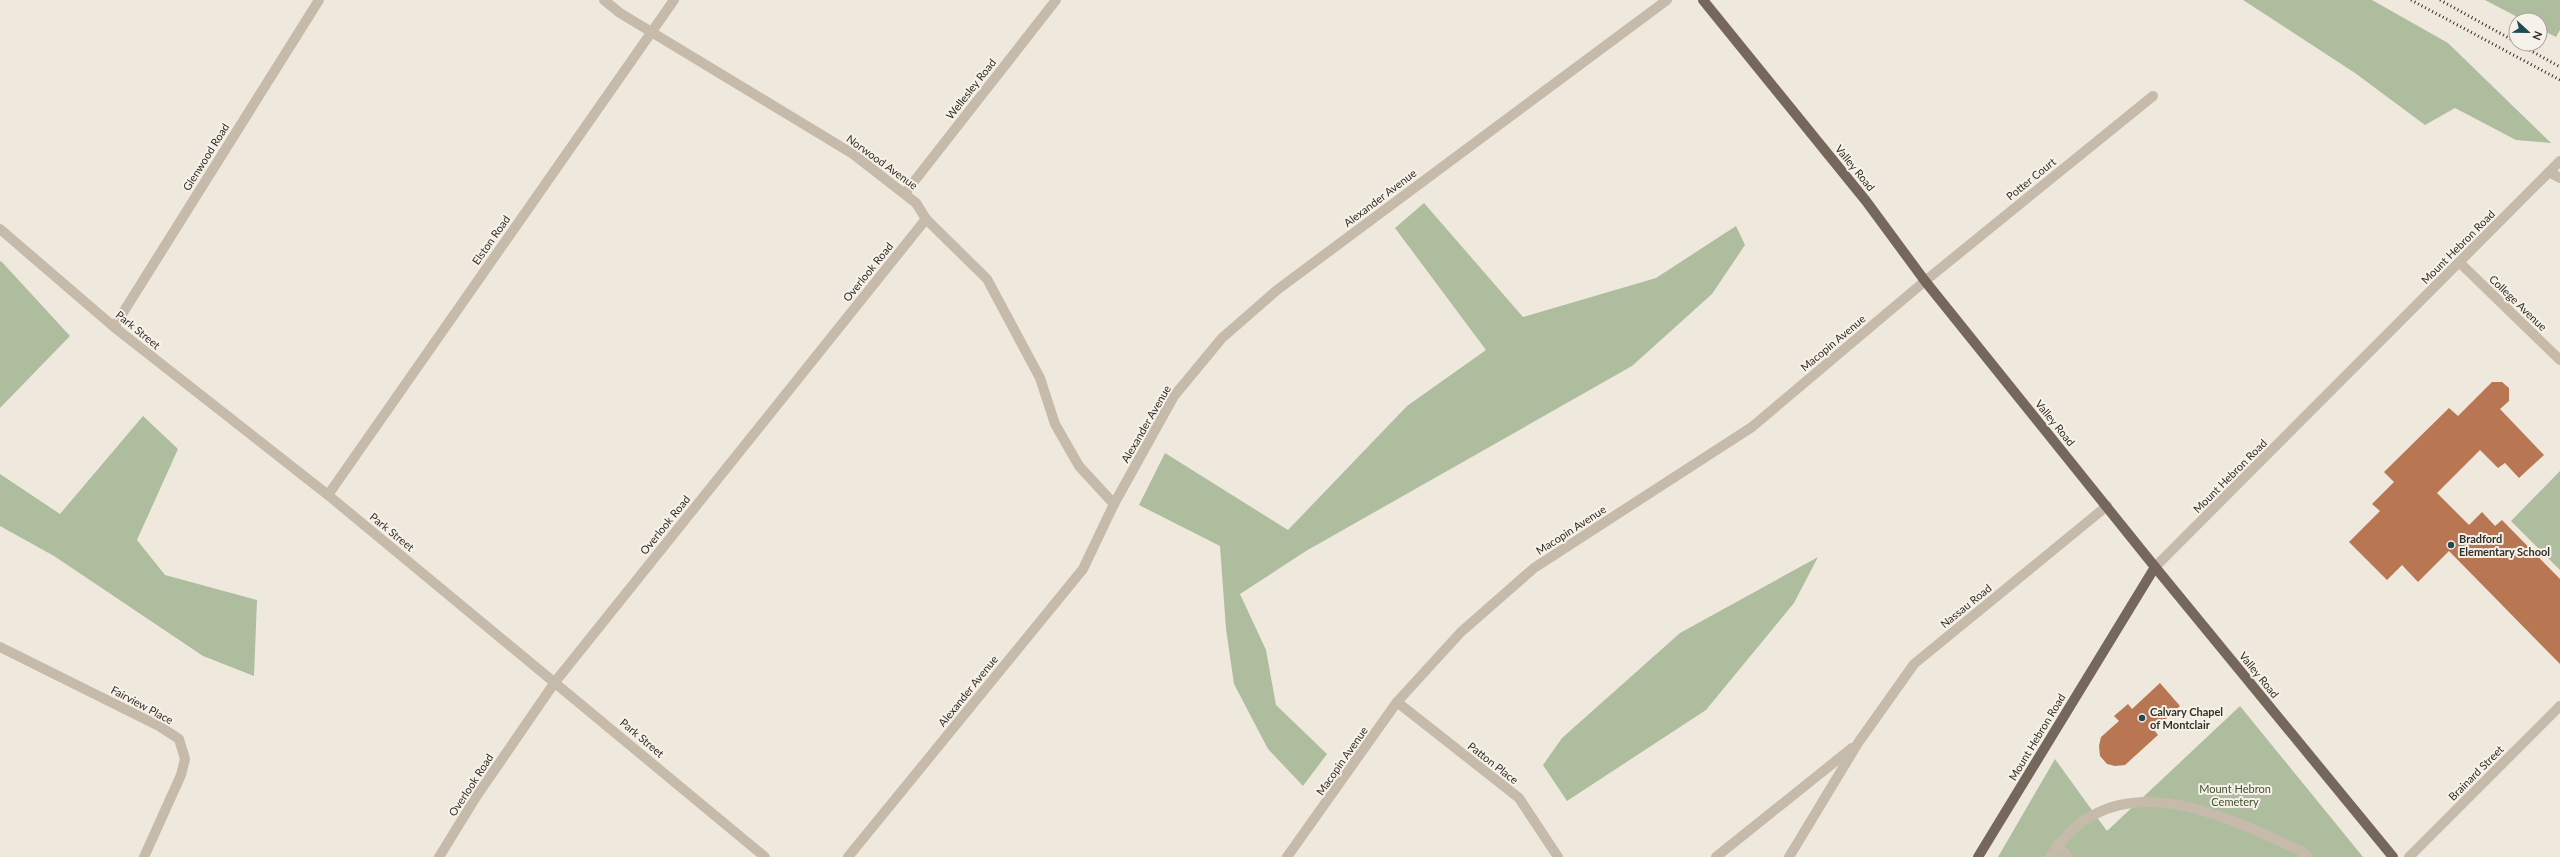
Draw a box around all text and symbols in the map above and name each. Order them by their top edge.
north arrow [2508,12,2548,52]
text: N [2530,30,2545,42]
street label: Wellesley Road [943,56,998,122]
street label: Glenwood Road [180,121,231,193]
street label: Norwood Avenue [844,131,920,192]
street label: Valley Road [1833,142,1878,193]
street label: Potter Court [2003,155,2058,203]
street label: Alexander Avenue [1341,166,1419,229]
street label: Mount Hebron Road [2418,207,2497,286]
street label: Elston Road [469,213,512,267]
street label: Overlook Road [840,240,895,304]
street label: College Avenue [2487,272,2550,333]
street label: Park Street [114,308,163,351]
street label: Macopin Avenue [1798,312,1868,374]
street label: Alexander Avenue [1118,382,1173,465]
street label: Valley Road [2033,397,2078,448]
street label: Mount Hebron Road [2190,436,2269,515]
street label: Overlook Road [637,493,692,557]
street label: Macopin Avenue [1533,502,1608,557]
street label: Park Street [368,510,417,553]
place label: Bradford Elementary School [2459,532,2550,558]
marker: Bradford Elementary School [2446,540,2456,550]
street label: Nassau Road [1937,581,1994,630]
street label: Valley Road [2237,649,2282,700]
street label: Alexander Avenue [935,652,1000,729]
street label: Fairview Place [109,683,176,726]
street label: Mount Hebron Road [2006,691,2068,782]
place label: Calvary Chapel of Montclair [2150,705,2223,731]
marker: Calvary Chapel of Montclair [2137,713,2147,723]
street label: Park Street [618,716,667,760]
street label: Macopin Avenue [1313,724,1370,798]
street label: Patton Place [1466,739,1521,786]
street label: Brainard Street [2445,742,2506,803]
street label: Overlook Road [446,751,496,818]
park label: Mount Hebron Cemetery [2199,782,2271,808]

